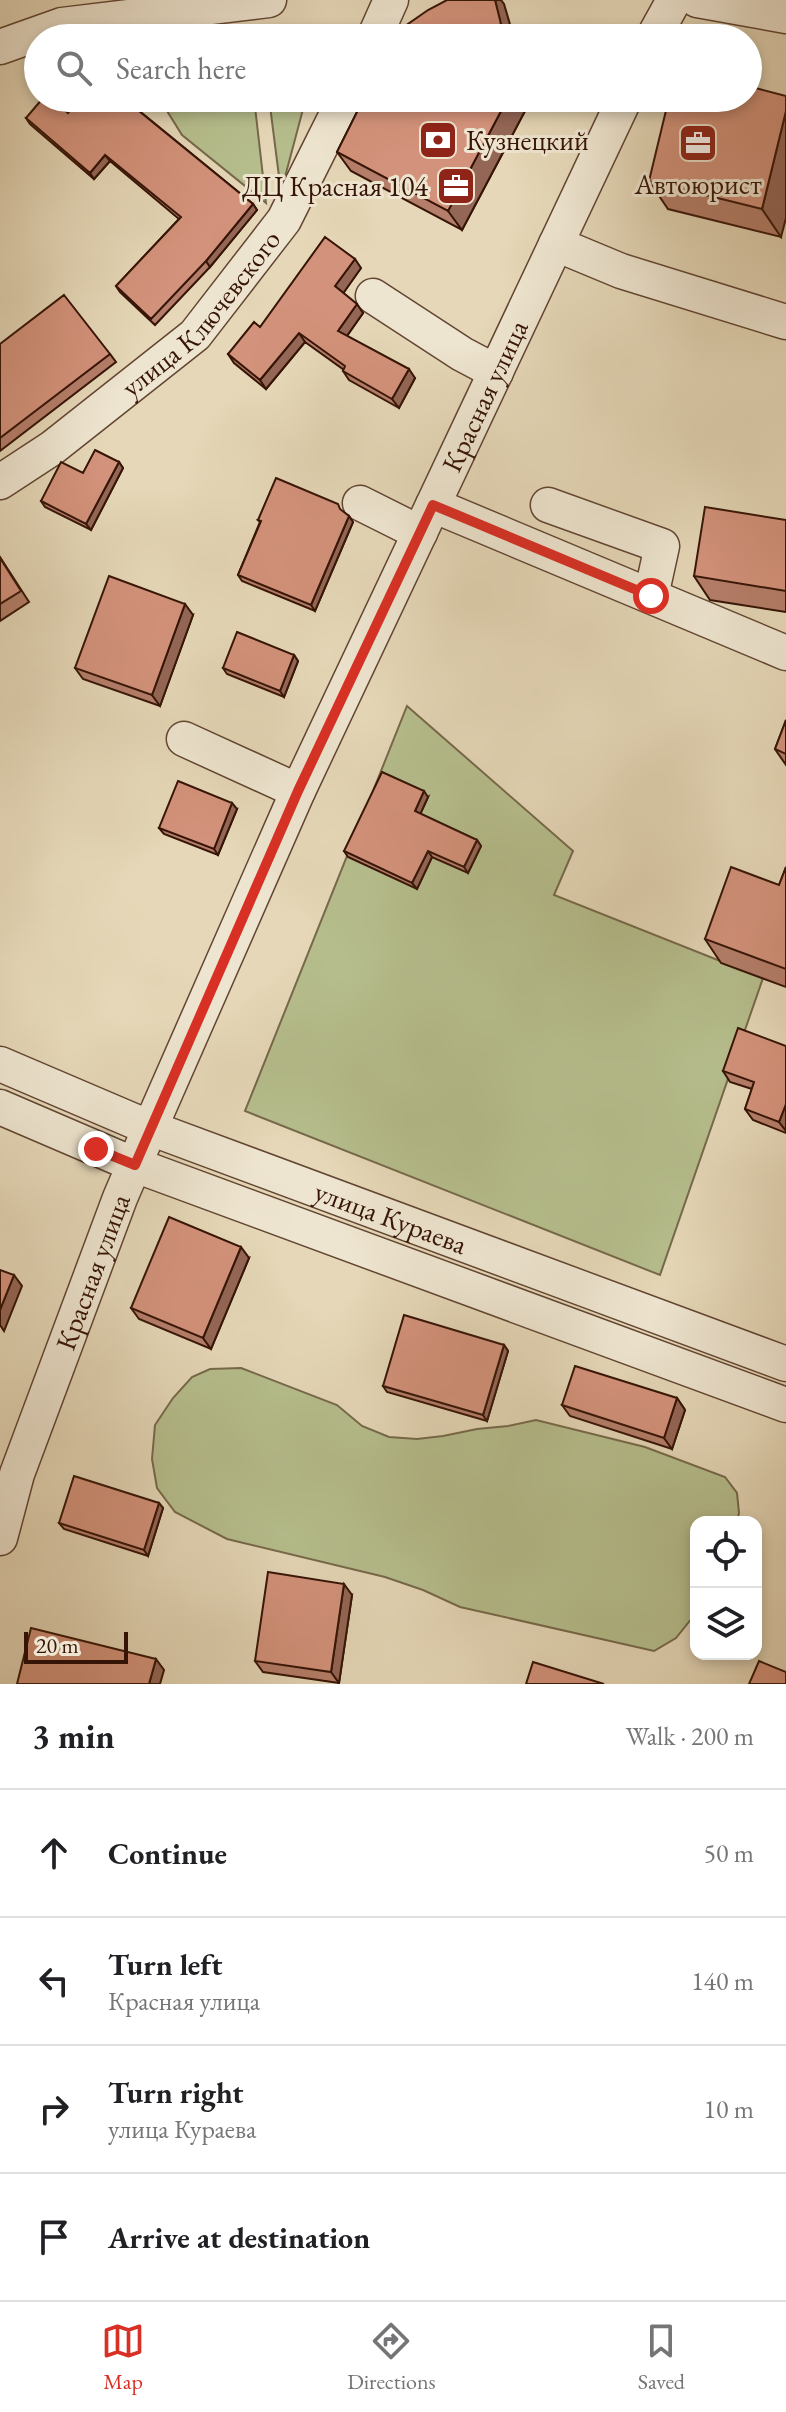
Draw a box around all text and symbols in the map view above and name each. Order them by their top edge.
search box [24,24,762,112]
icon: search [52,46,96,90]
text: Search here [116,49,246,88]
bank icon: Кузнецкий [417,119,459,161]
place label: Кузнецкий [466,122,589,158]
office icon: Автоюрист [677,122,719,164]
office icon: ДЦ Красная 104 [435,165,477,207]
place label: Автоюрист [633,166,762,202]
place label: ДЦ Красная 104 [242,168,429,204]
street label: улица Ключевского [114,222,288,405]
street label: Красная улица [433,313,536,478]
route start [633,578,669,614]
route end [78,1131,114,1167]
street label: улица Кураева [310,1173,473,1262]
street label: Красная улица [47,1188,138,1355]
map controls [690,1516,762,1660]
button: locate [690,1516,762,1588]
button: layers [690,1588,762,1660]
scale bar [24,1628,128,1664]
text: 20 m [36,1631,79,1660]
text: 3 min [32,1714,115,1758]
text: Walk · 200 m [626,1719,754,1753]
icon: ahead [32,1831,76,1875]
text: Continue [108,1834,227,1873]
text: 50 m [704,1836,754,1870]
text: Turn left [108,1945,222,1984]
icon: left [32,1959,76,2003]
text: 140 m [691,1964,754,1998]
text: Красная улица [108,1984,260,2018]
text: Turn right [108,2073,244,2112]
icon: right [32,2087,76,2131]
text: 10 m [704,2092,754,2126]
text: улица Кураева [108,2112,256,2146]
icon: arrive [32,2215,76,2259]
text: Arrive at destination [108,2218,370,2257]
tab: Map [101,2319,145,2396]
tab: Directions [347,2319,436,2396]
tab: Saved [638,2319,685,2396]

